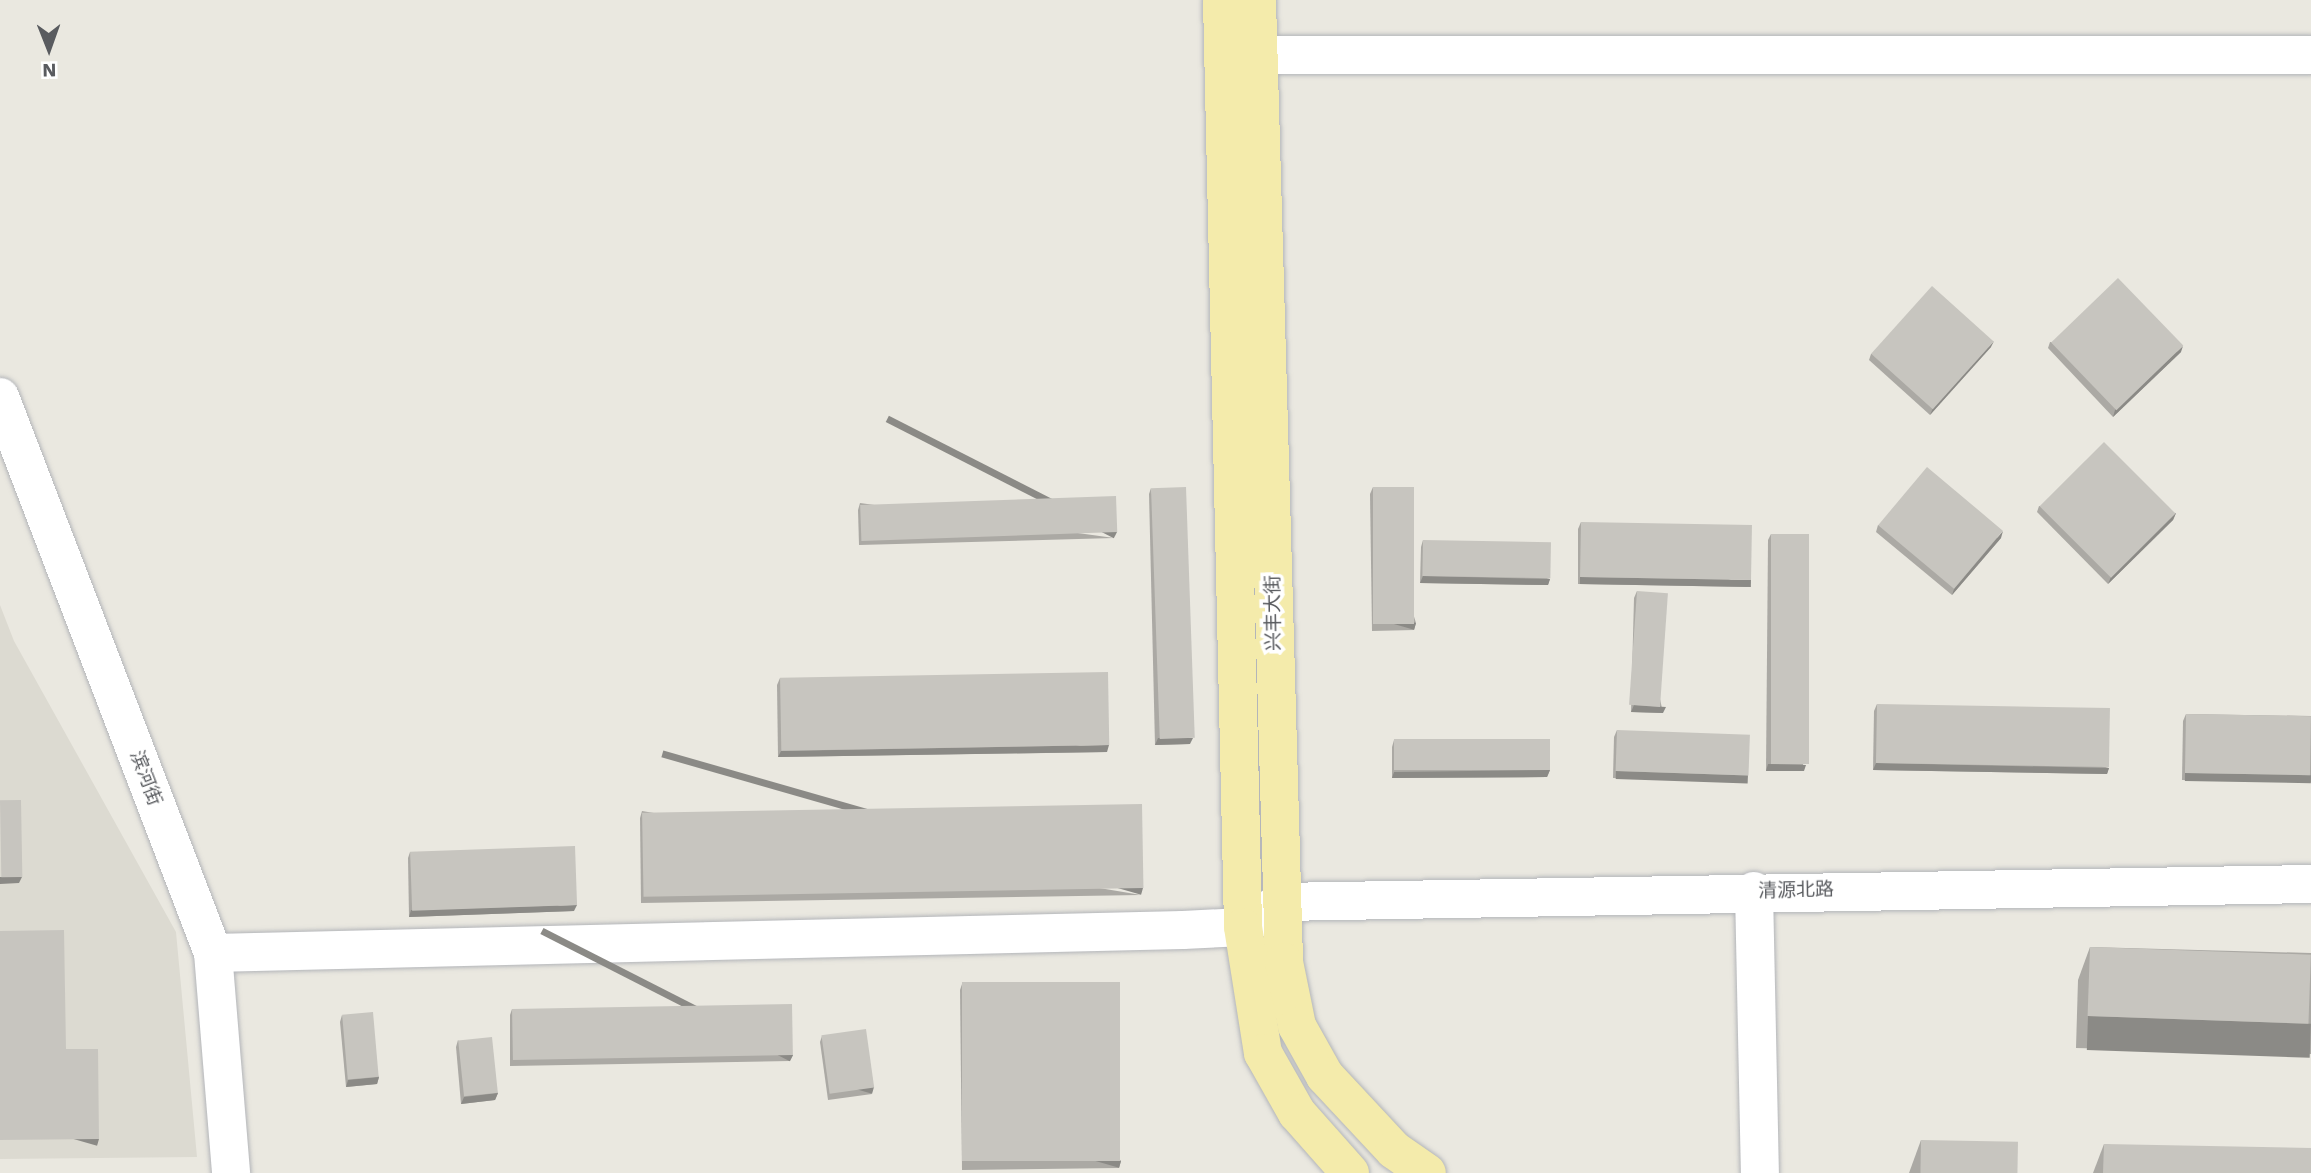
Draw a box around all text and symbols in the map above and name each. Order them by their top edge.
north arrow [14,14,84,84]
text: N [42,59,57,82]
street label: 兴丰大街 [1261,575,1285,651]
street label: 滨河街 [125,747,167,809]
street label: 清源北路 [1758,878,1834,902]

